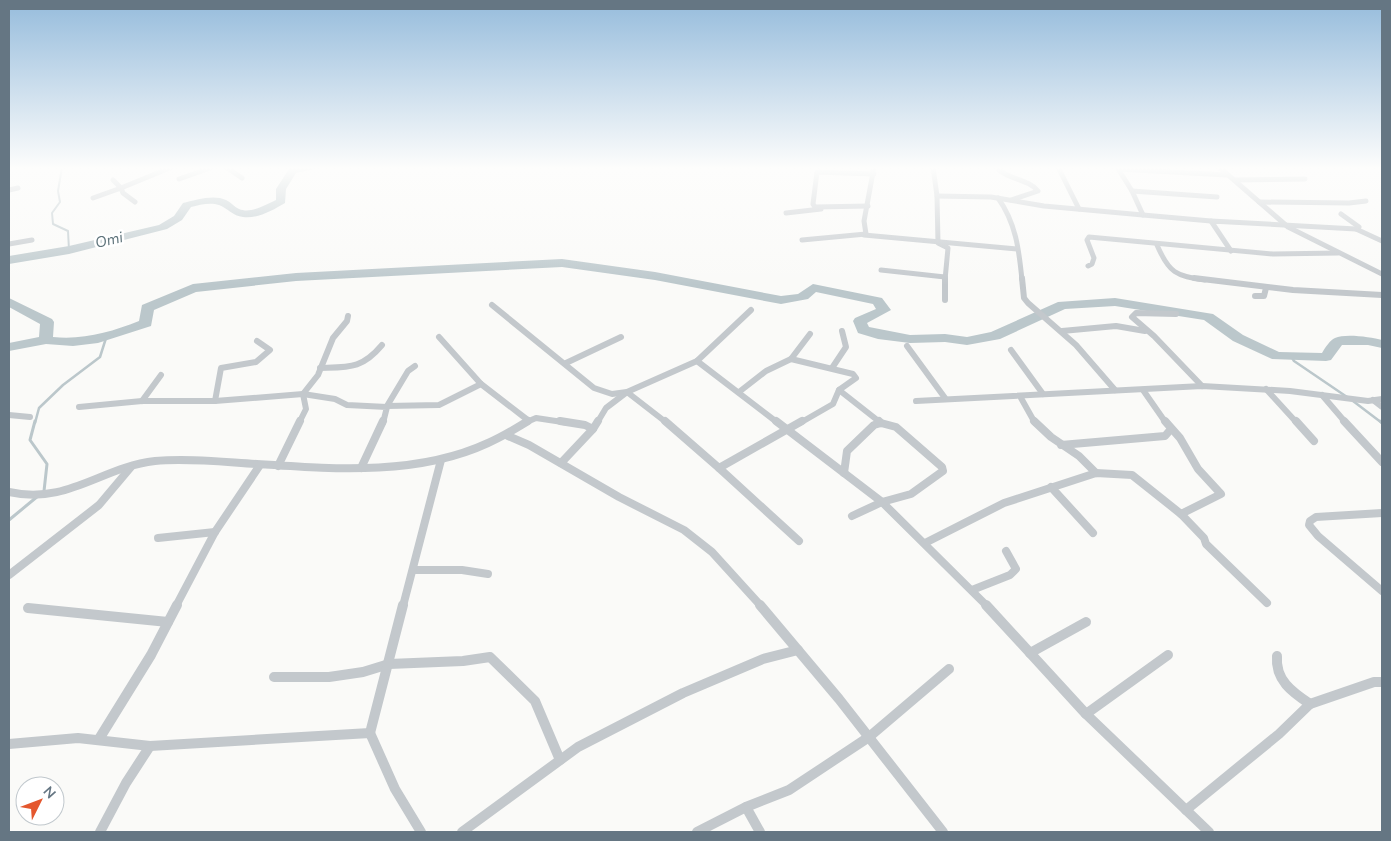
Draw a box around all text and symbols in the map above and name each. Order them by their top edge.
water label: Omi [93,227,125,253]
north arrow [15,776,65,826]
text: N [39,782,60,803]

